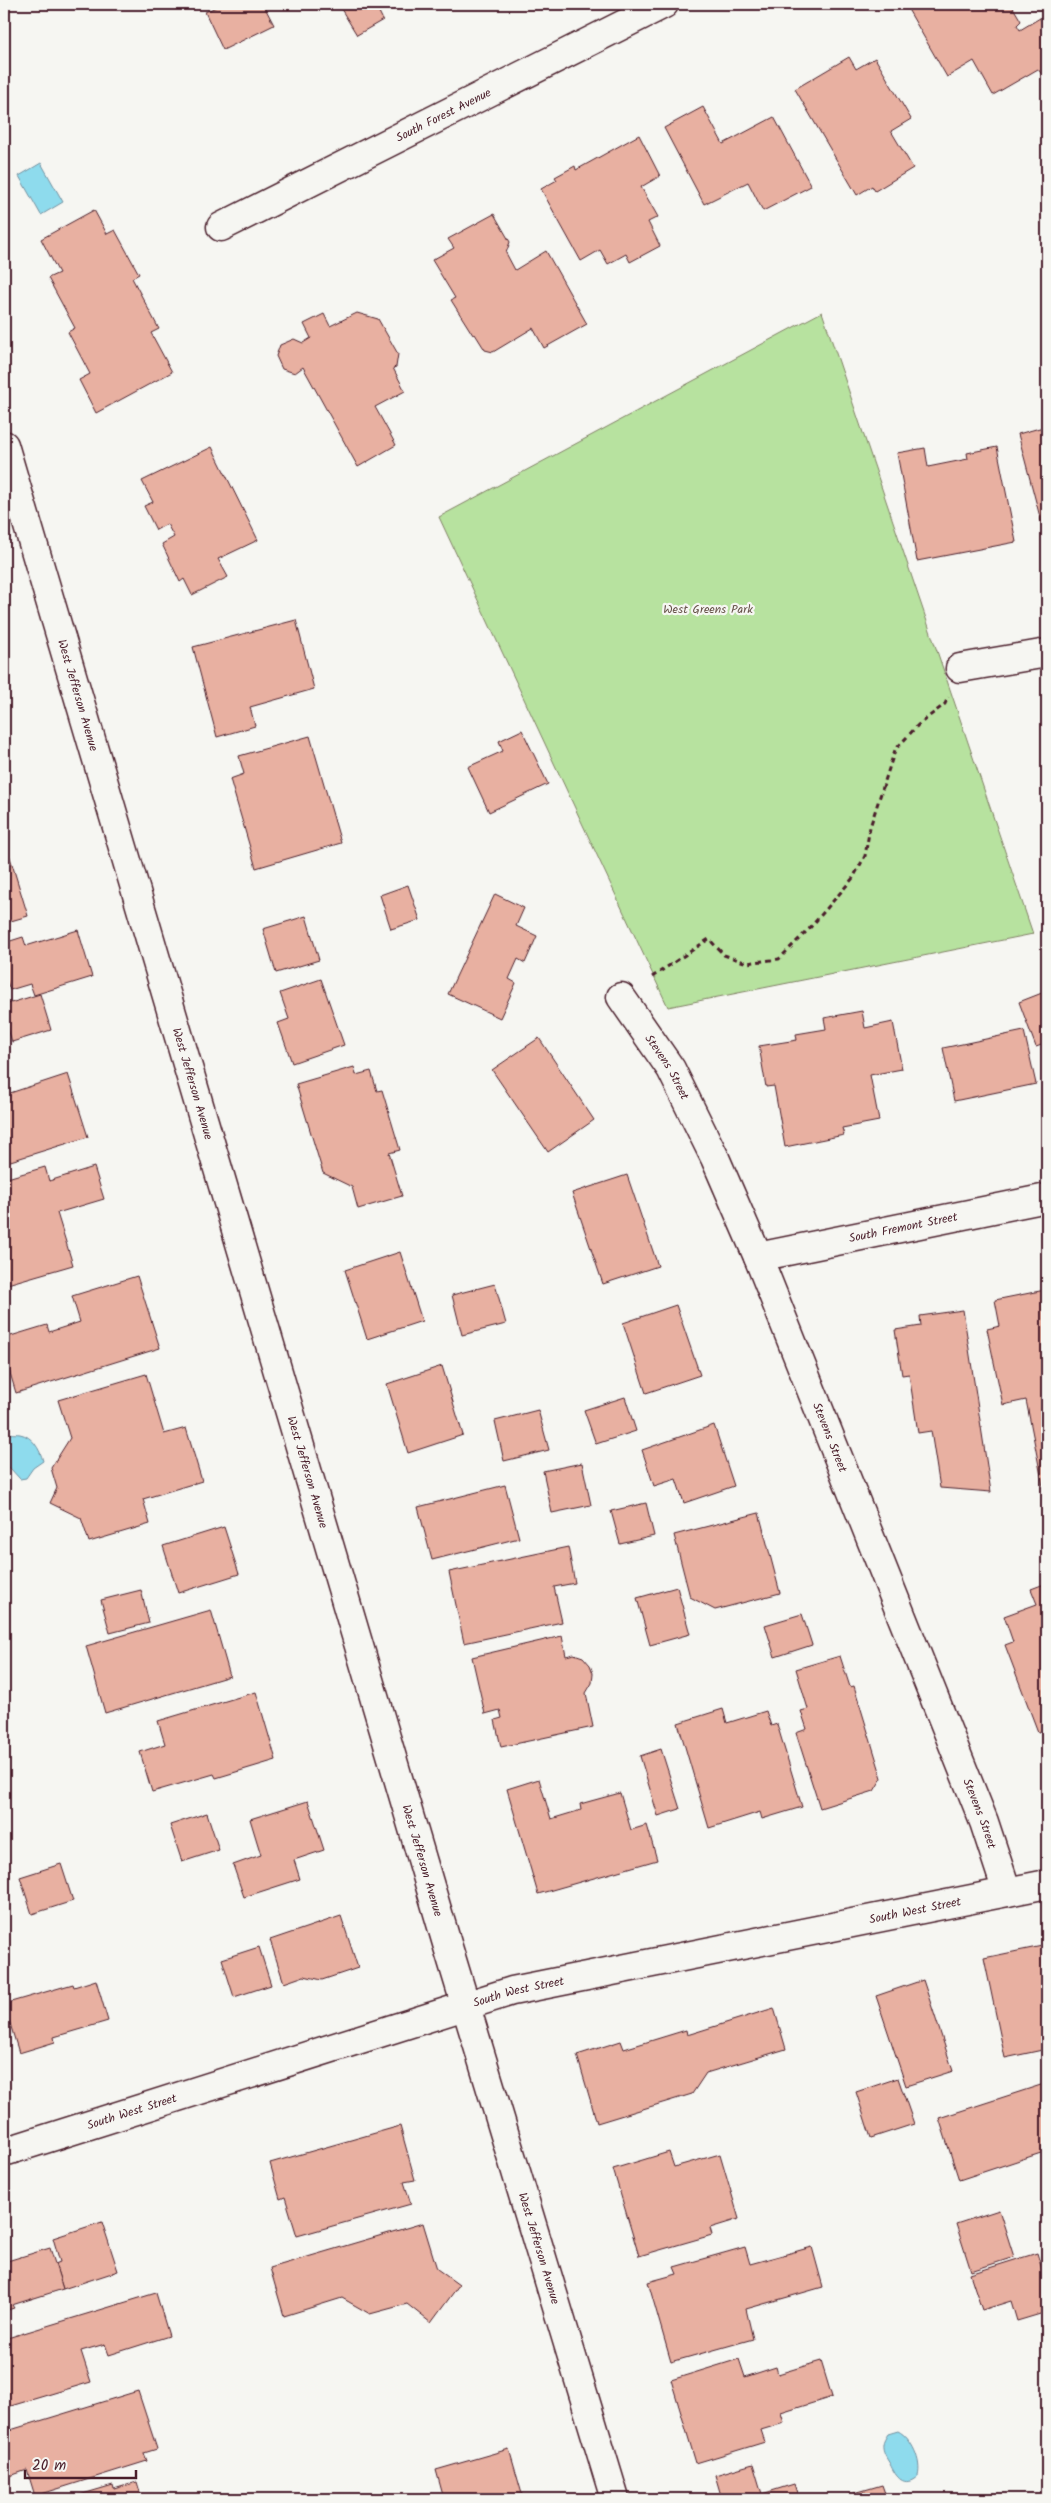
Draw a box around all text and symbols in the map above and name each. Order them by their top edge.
street label: South Forest Avenue [392,83,495,147]
park label: West Greens Park [663,600,753,619]
street label: West Jefferson Avenue [52,637,104,754]
street label: West Jefferson Avenue [167,1025,219,1143]
street label: Stevens Street [640,1030,694,1103]
street label: South Fremont Street [847,1207,959,1248]
street label: Stevens Street [808,1399,853,1475]
street label: West Jefferson Avenue [282,1414,333,1531]
street label: Stevens Street [958,1776,1002,1851]
street label: West Jefferson Avenue [397,1802,448,1919]
street label: South West Street [867,1892,963,1929]
street label: South West Street [470,1971,566,2012]
street label: South West Street [84,2088,179,2135]
street label: West Jefferson Avenue [513,2190,565,2307]
scale bar [25,2448,136,2480]
text: 20 m [32,2454,66,2478]

